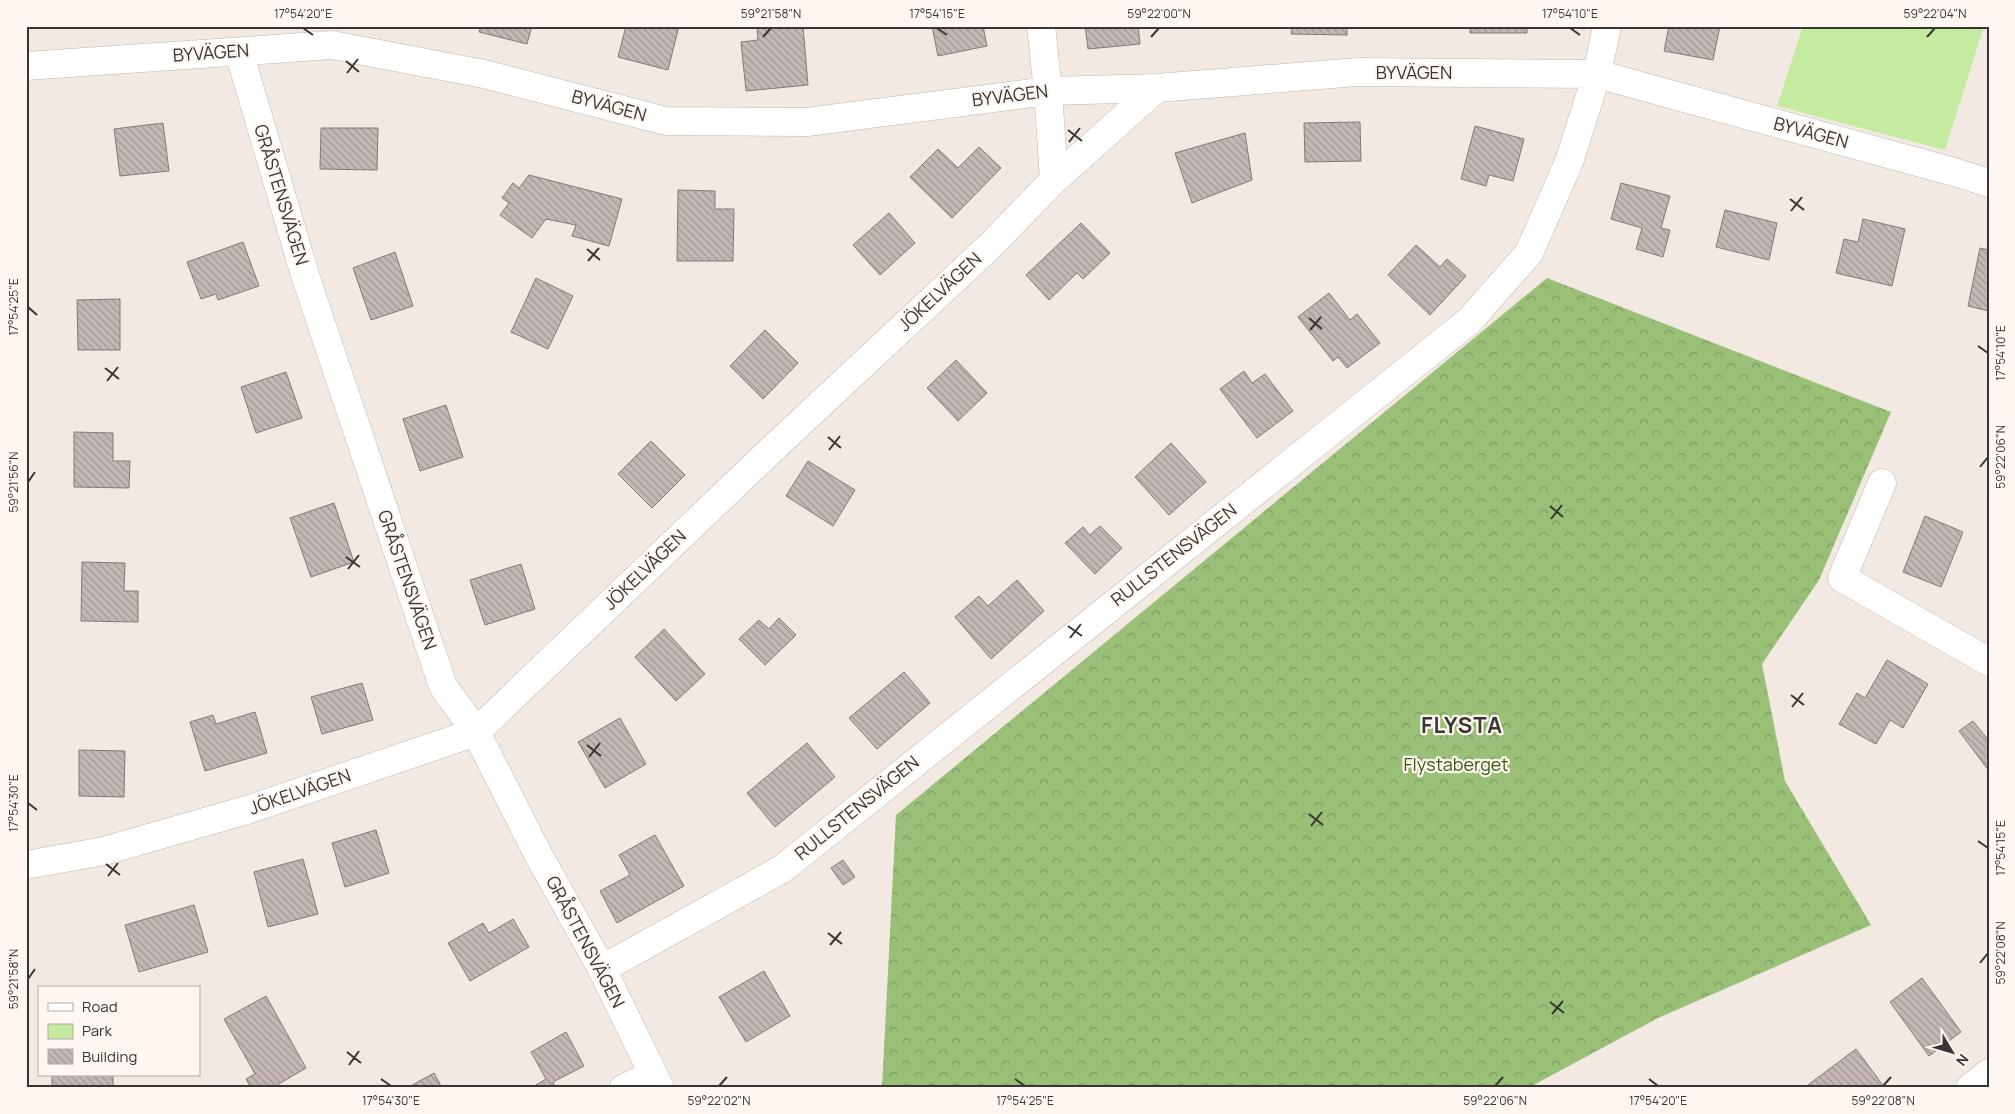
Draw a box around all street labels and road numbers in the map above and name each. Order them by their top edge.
street label: BYVÄGEN [172,37,250,67]
street label: BYVÄGEN [1376,60,1452,84]
street label: BYVÄGEN [970,78,1049,112]
street label: BYVÄGEN [569,84,649,127]
street label: BYVÄGEN [1771,111,1851,154]
street label: GRÅSTENSVÄGEN [249,121,315,268]
street label: JÖKELVÄGEN [892,246,986,336]
street label: RULLSTENSVÄGEN [1106,498,1241,611]
street label: GRÅSTENSVÄGEN [373,507,443,653]
street label: JÖKELVÄGEN [598,524,691,615]
street label: RULLSTENSVÄGEN [789,750,924,865]
street label: JÖKELVÄGEN [246,762,354,820]
street label: GRÅSTENSVÄGEN [541,871,631,1012]

